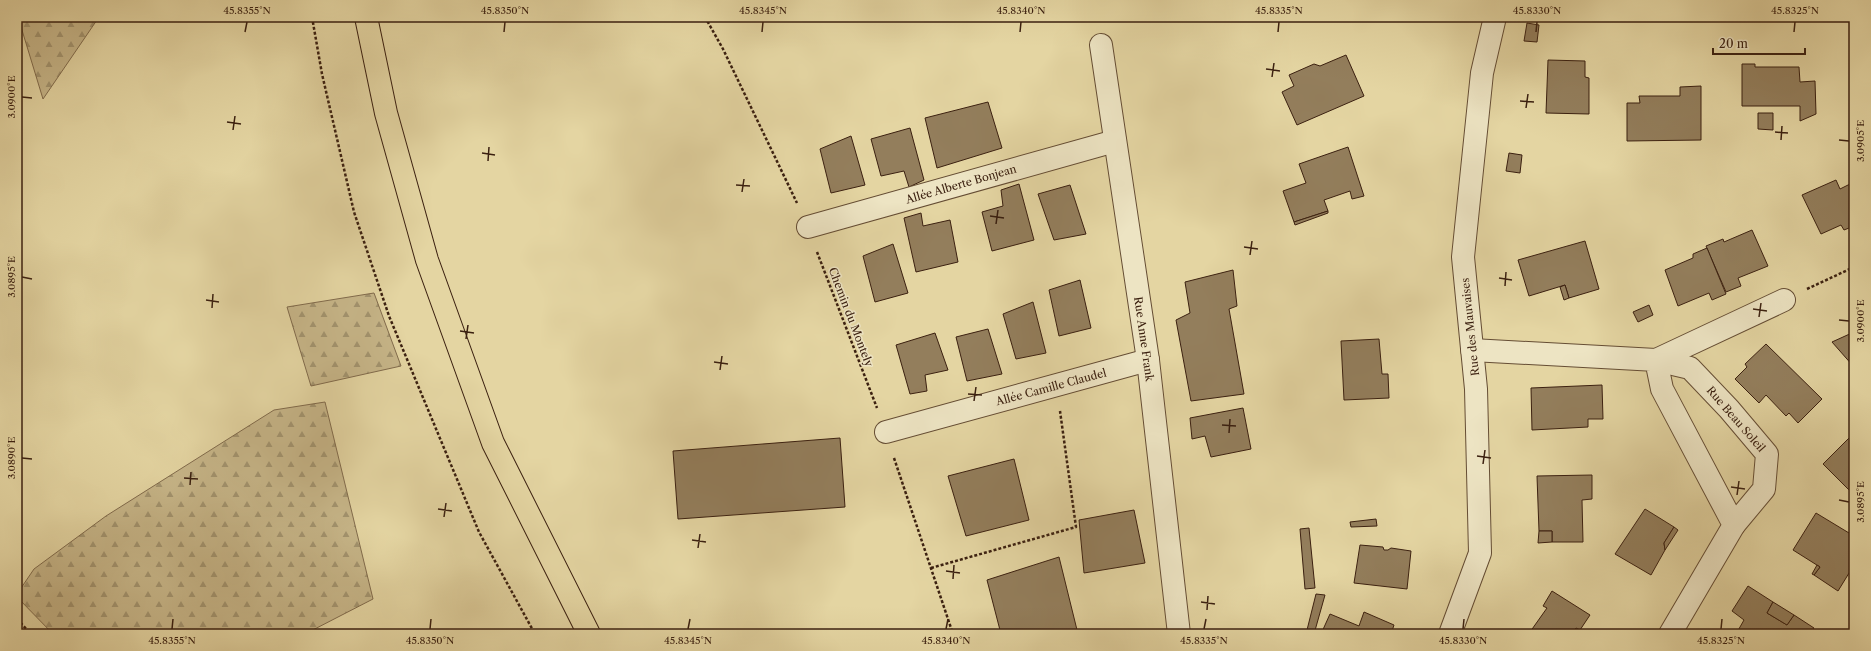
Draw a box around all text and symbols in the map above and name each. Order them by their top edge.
text: 45.8355°N [223,4,271,17]
text: 45.8350°N [481,4,529,17]
text: 45.8345°N [739,4,787,17]
text: 45.8340°N [997,4,1045,17]
text: 45.8335°N [1255,4,1303,17]
text: 45.8330°N [1513,4,1561,17]
text: 45.8325°N [1771,4,1819,17]
scale bar [1713,30,1805,56]
text: 20 m [1719,36,1748,51]
text: 3.0900°E [5,75,18,119]
text: 3.0905°E [1854,120,1867,162]
street label: Allée Alberte Bonjean [903,161,1018,207]
text: 3.0895°E [5,256,18,298]
street label: Chemin du Montely [826,265,877,369]
street label: Rue des Mauvaises [1458,277,1482,377]
street label: Rue Anne Frank [1131,296,1157,383]
text: 3.0900°E [1854,299,1867,343]
street label: Allée Camille Claudel [993,365,1109,409]
street label: Rue Beau Soleil [1704,383,1769,455]
text: 3.0890°E [5,437,18,479]
text: 3.0895°E [1854,481,1867,523]
text: 45.8355°N [148,634,196,647]
text: 45.8350°N [406,634,454,647]
text: 45.8345°N [664,634,712,647]
text: 45.8340°N [922,634,970,647]
text: 45.8335°N [1180,634,1228,647]
text: 45.8330°N [1439,634,1487,647]
text: 45.8325°N [1697,634,1745,647]

